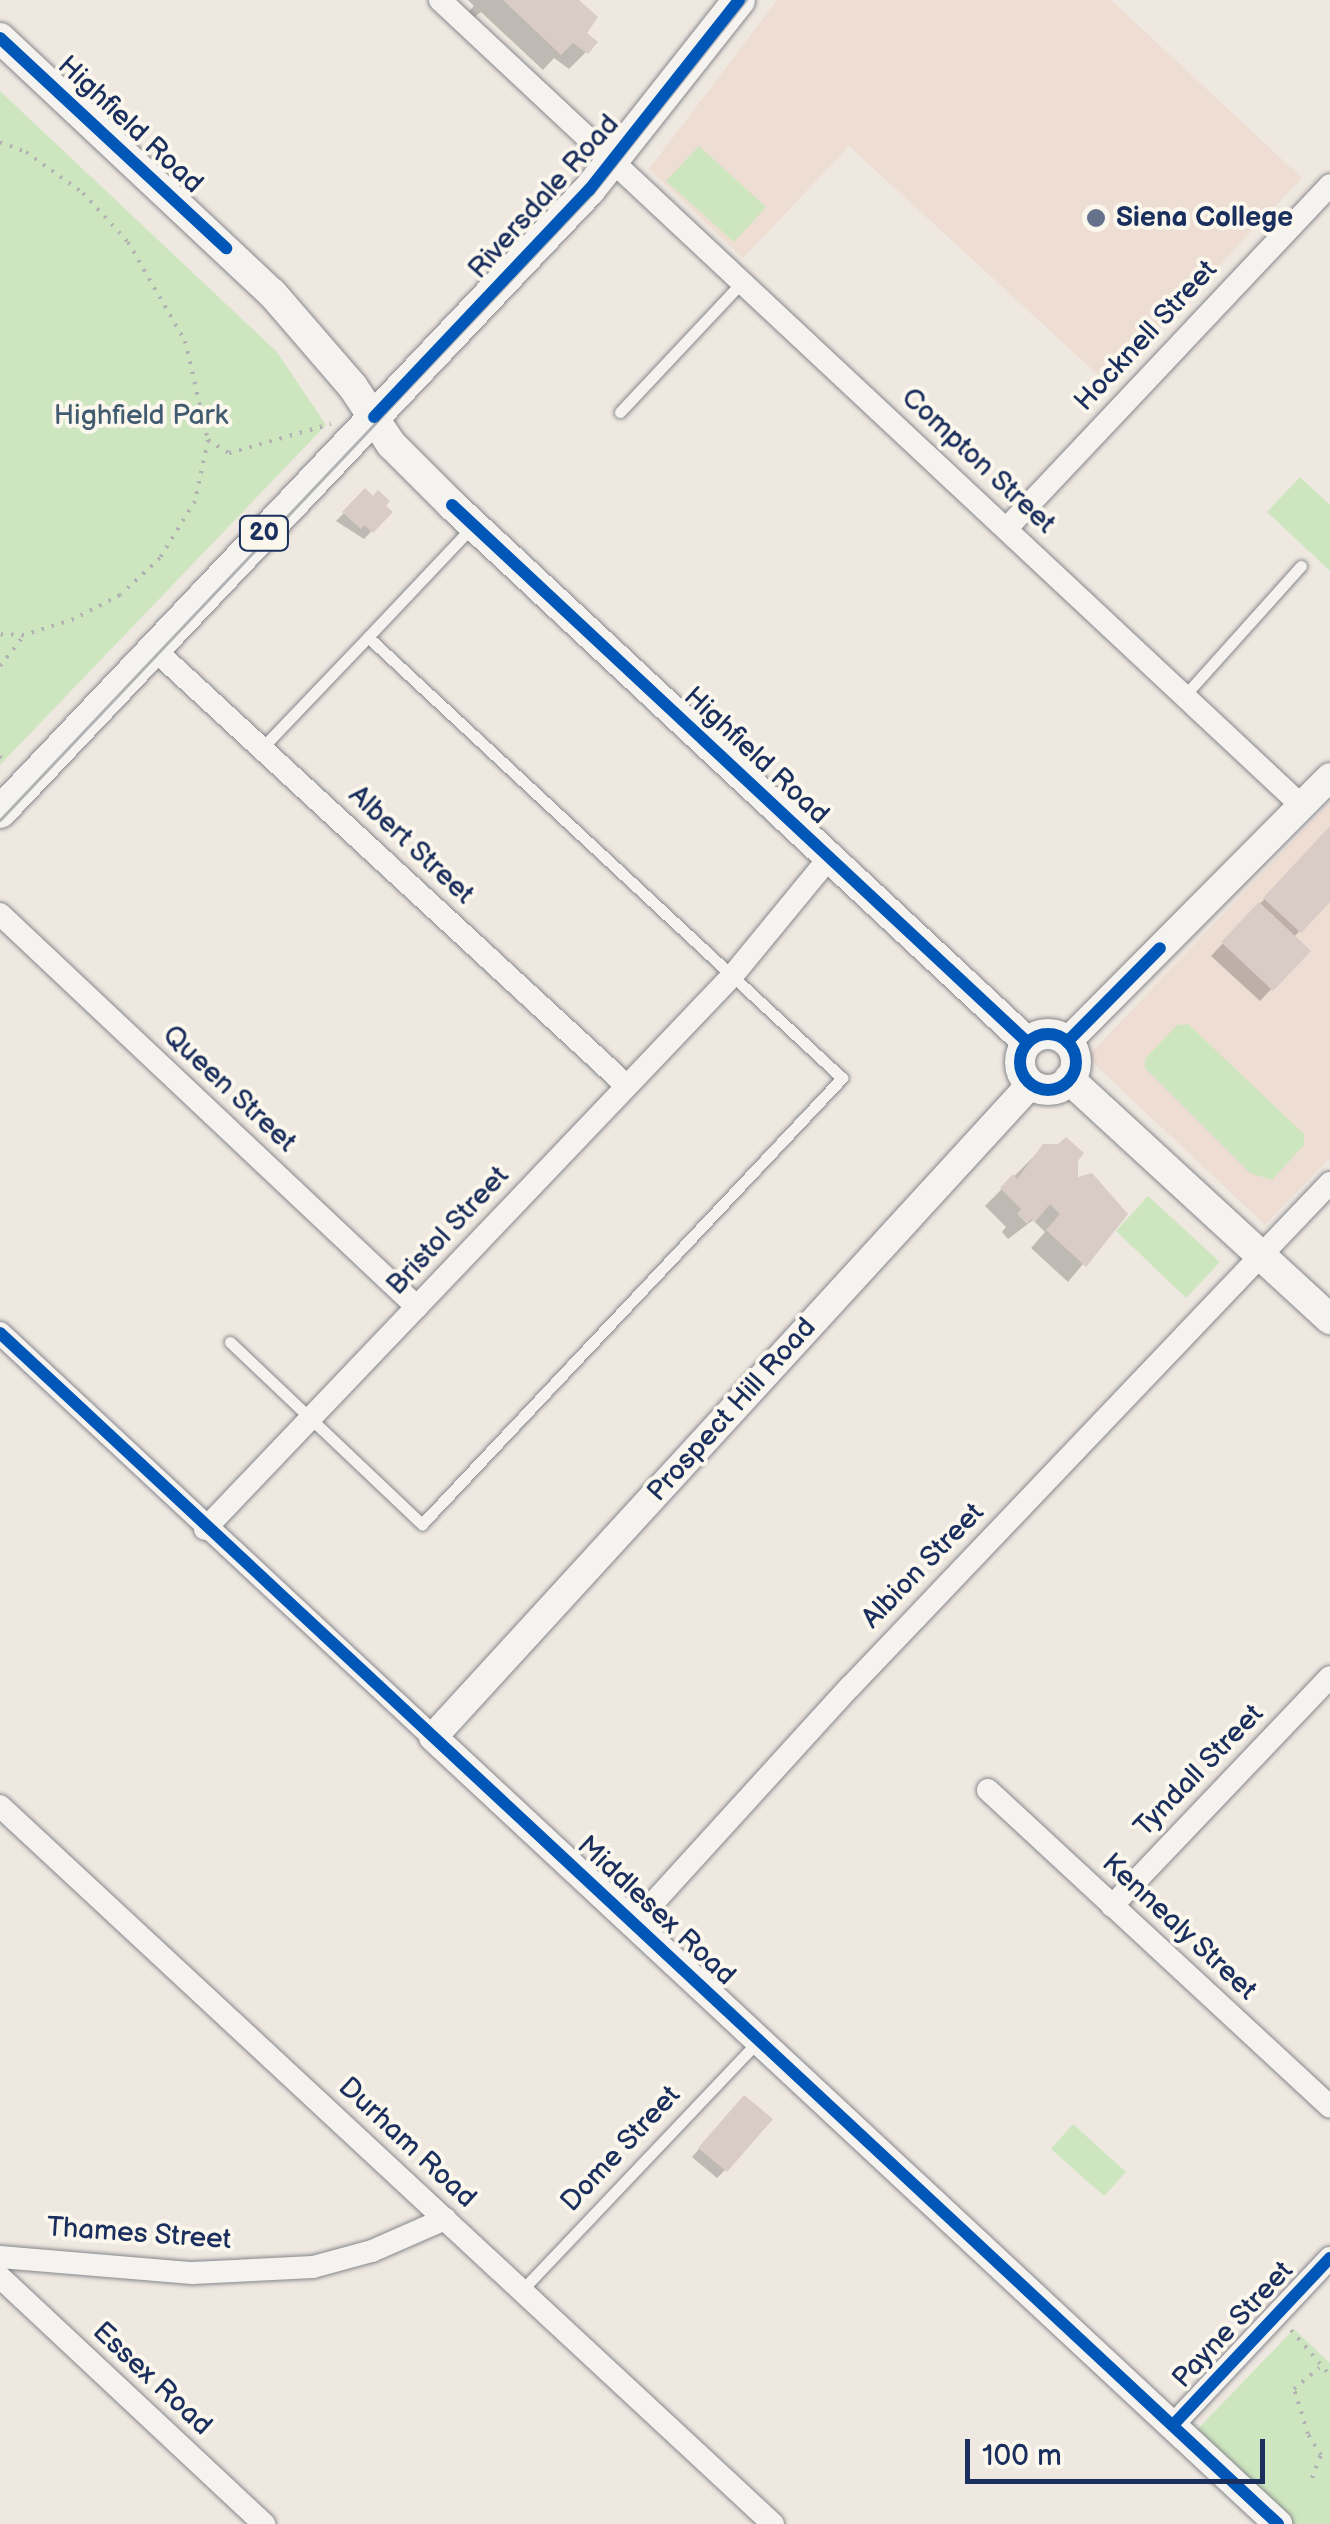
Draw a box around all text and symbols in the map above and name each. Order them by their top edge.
street label: Highfield Road [50,49,210,201]
street label: Riversdale Road [462,108,626,286]
place label: Siena College [1116,201,1293,235]
marker: Siena College [1085,207,1107,229]
street label: Hocknell Street [1067,253,1225,419]
street label: Compton Street [894,381,1062,541]
park label: Highfield Park [54,399,228,433]
road number: 20 [236,513,292,553]
street label: Highfield Road [676,680,836,832]
street label: Albert Street [341,778,481,912]
street label: Queen Street [155,1018,303,1160]
street label: Bristol Street [380,1160,516,1302]
street label: Prospect Hill Road [641,1311,823,1509]
street label: Albion Street [855,1496,991,1636]
street label: Tyndall Street [1127,1698,1271,1844]
street label: Middlesex Road [570,1829,742,1993]
street label: Kennealy Street [1094,1846,1264,2008]
street label: Durham Road [331,2071,483,2215]
street label: Dome Street [554,2079,688,2219]
street label: Thames Street [45,2211,233,2257]
street label: Payne Street [1166,2254,1300,2396]
street label: Essex Road [85,2315,219,2443]
scale bar [970,2419,1270,2481]
text: 100 m [982,2438,1062,2474]

